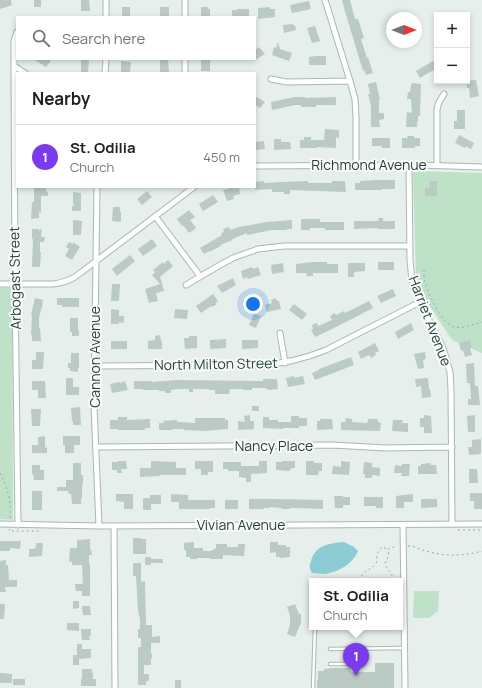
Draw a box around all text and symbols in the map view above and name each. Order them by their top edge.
north arrow [386,12,422,48]
map controls [434,12,470,84]
button: + [434,12,470,48]
search box [16,16,256,60]
icon: search [30,27,52,49]
text: Search here [62,28,145,49]
button: − [434,48,470,84]
text: Nearby [32,87,90,110]
text: St. Odilia [70,137,136,158]
text: 1 [42,148,48,166]
text: 450 m [203,148,240,166]
street label: Richmond Avenue [311,155,427,174]
text: Church [70,158,114,176]
street label: Arbogast Street [4,226,25,330]
street label: Harriet Avenue [405,273,456,369]
your location [243,294,263,314]
street label: Cannon Avenue [85,306,104,408]
street label: North Milton Street [154,353,278,374]
street label: Nancy Place [235,436,313,455]
street label: Vivian Avenue [197,515,285,534]
popup [309,578,403,630]
text: St. Odilia [323,585,389,606]
text: Church [323,606,367,624]
pin: 1 [343,643,369,676]

